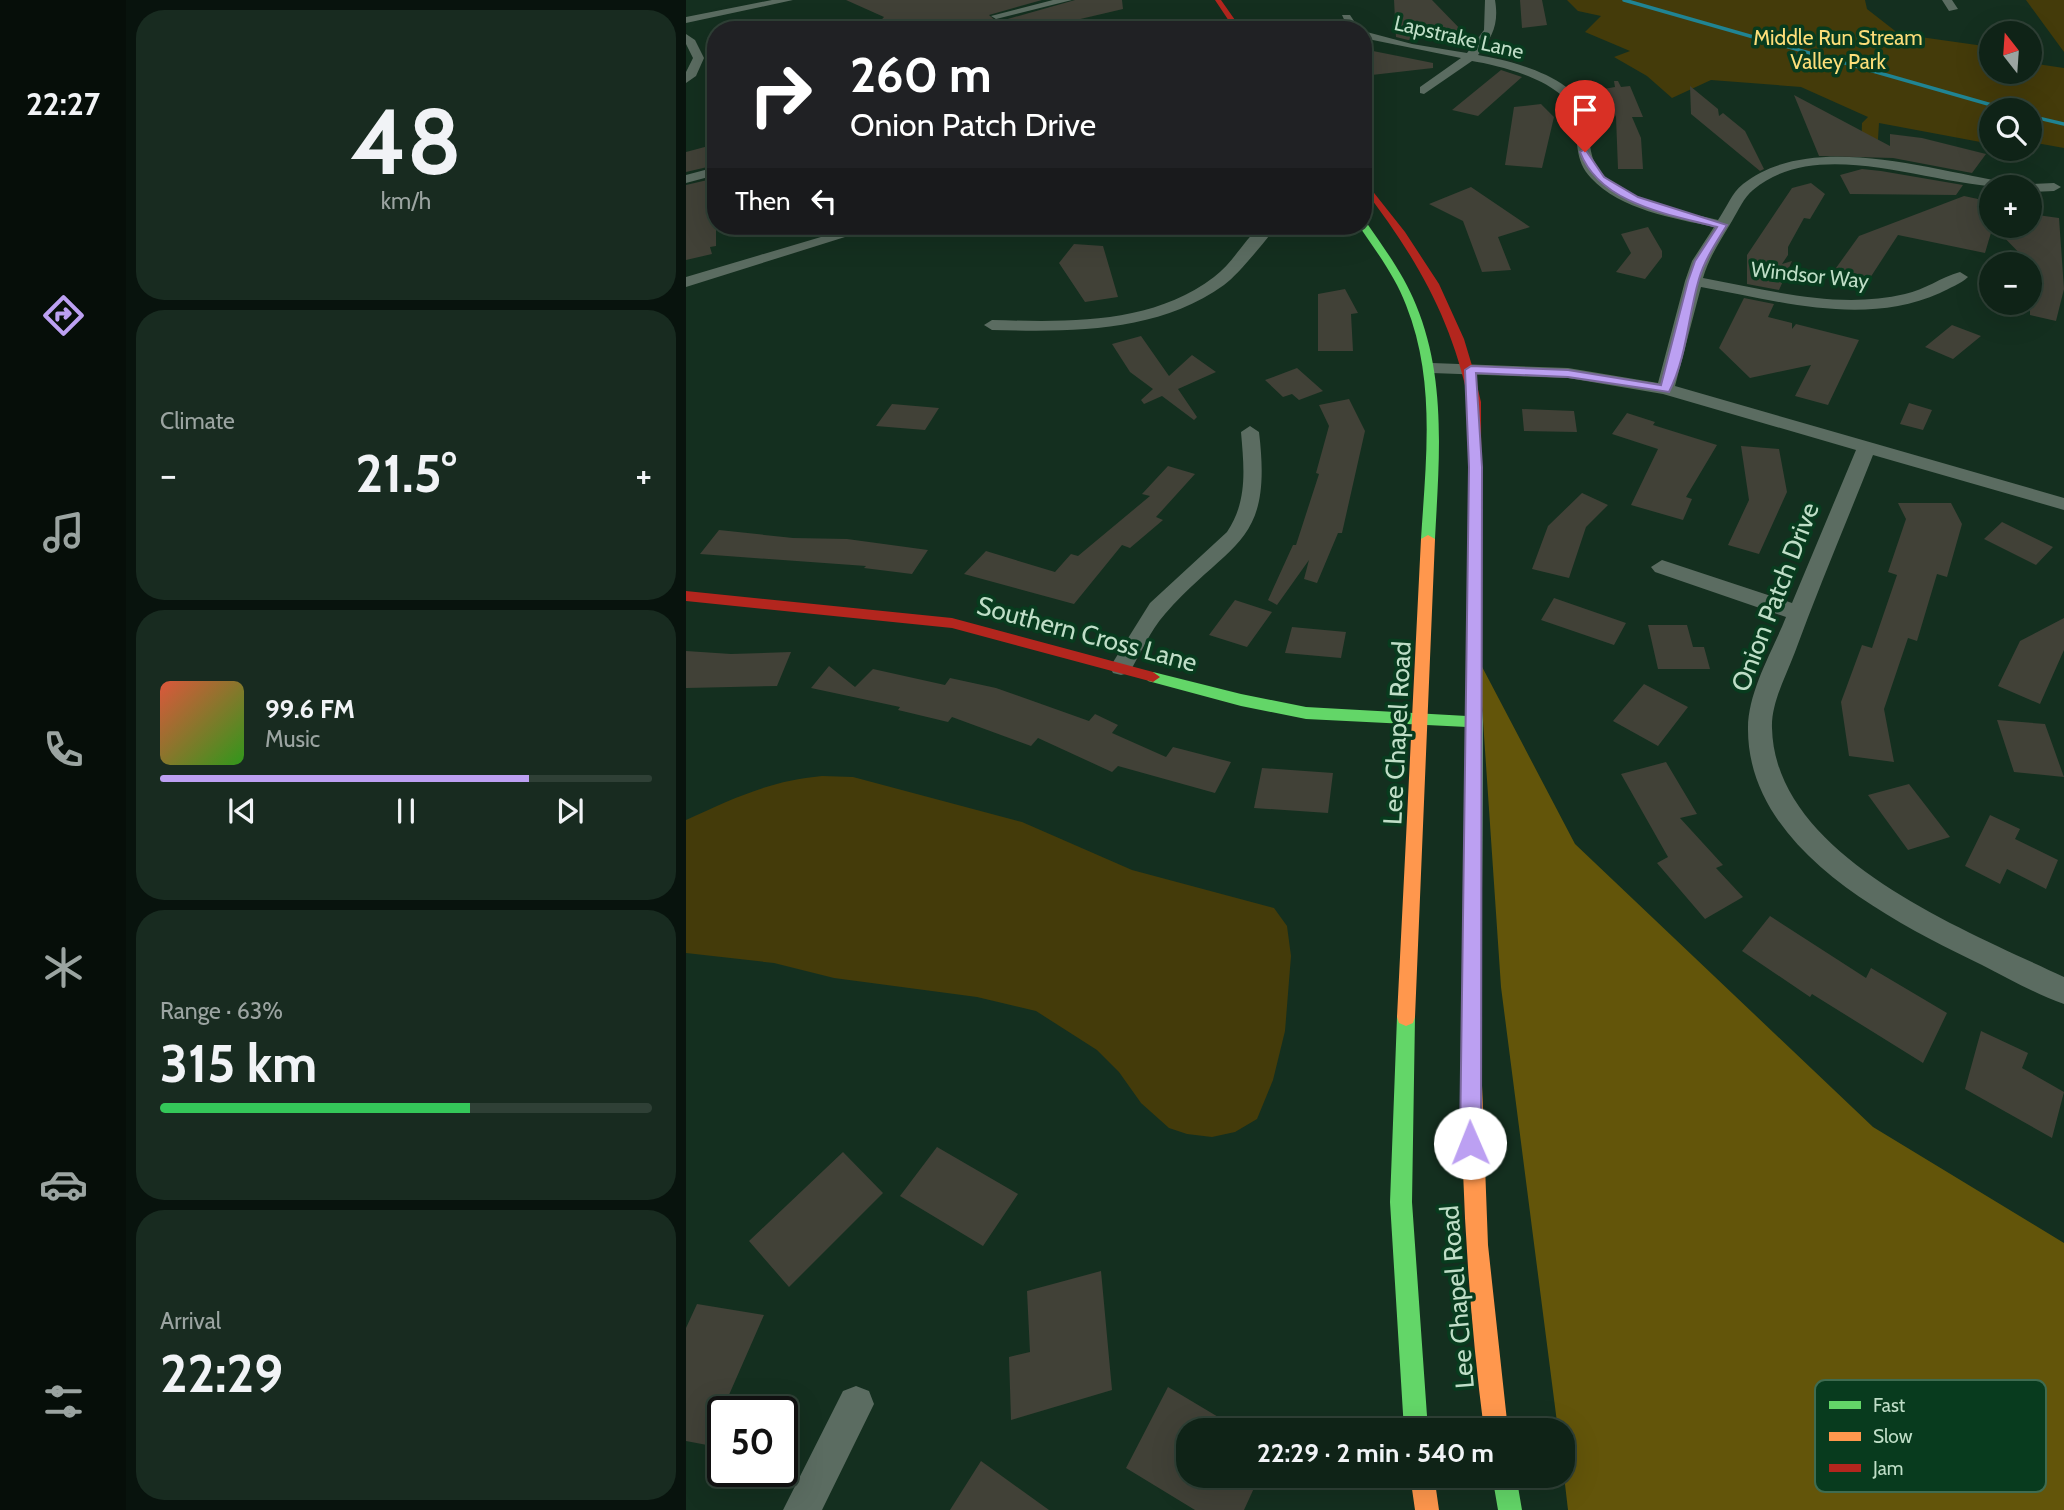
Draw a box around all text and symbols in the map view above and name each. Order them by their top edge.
street label: Lapstrake Lane [1392,10,1526,64]
north arrow [1979,21,2042,84]
map controls [1979,21,2042,315]
park label: Middle Run Stream Valley Park [1753,25,1923,74]
text: 260 m [850,45,992,104]
icon: right [735,49,826,140]
pin [1555,80,1615,152]
text: 22:27 [26,84,100,123]
text: 48 [350,86,462,197]
icon: arrive [1566,91,1604,129]
button: search [1979,98,2042,161]
text: Onion Patch Drive [850,105,1096,144]
button: + [1979,175,2042,238]
icon: left [805,182,843,220]
text: Then [735,185,791,217]
text: km/h [381,187,431,215]
button: − [1979,252,2042,315]
street label: Windsor Way [1750,256,1871,294]
icon: directions [39,291,88,340]
text: Climate [160,407,235,435]
text: 21.5° [355,442,457,505]
text: − [160,451,177,498]
text: + [635,451,652,498]
street label: Onion Patch Drive [1724,498,1826,696]
icon: music [39,508,88,557]
street label: Southern Cross Lane [973,589,1201,679]
street label: Lee Chapel Road [1376,640,1418,826]
text: 99.6 FM [265,693,355,725]
icon: phone [39,725,88,774]
text: Music [265,725,320,753]
icon: previous [223,792,261,830]
icon: pause [387,792,425,830]
icon: next [551,792,589,830]
icon: climate [39,943,88,992]
text: Range · 63% [160,997,283,1025]
text: 315 km [160,1032,317,1095]
position arrow [1433,1106,1507,1180]
icon: car [39,1160,88,1209]
street label: Lee Chapel Road [1433,1204,1481,1390]
text: Arrival [160,1307,221,1335]
text: 22:29 [160,1342,283,1405]
icon: filters [39,1377,88,1426]
legend [1815,1380,2046,1492]
text: Fast [1873,1394,1906,1417]
speed limit sign: 50 [707,1396,798,1487]
text: Slow [1873,1425,1913,1448]
text: 22:29 · 2 min · 540 m [1257,1437,1494,1469]
text: Jam [1872,1457,1903,1480]

